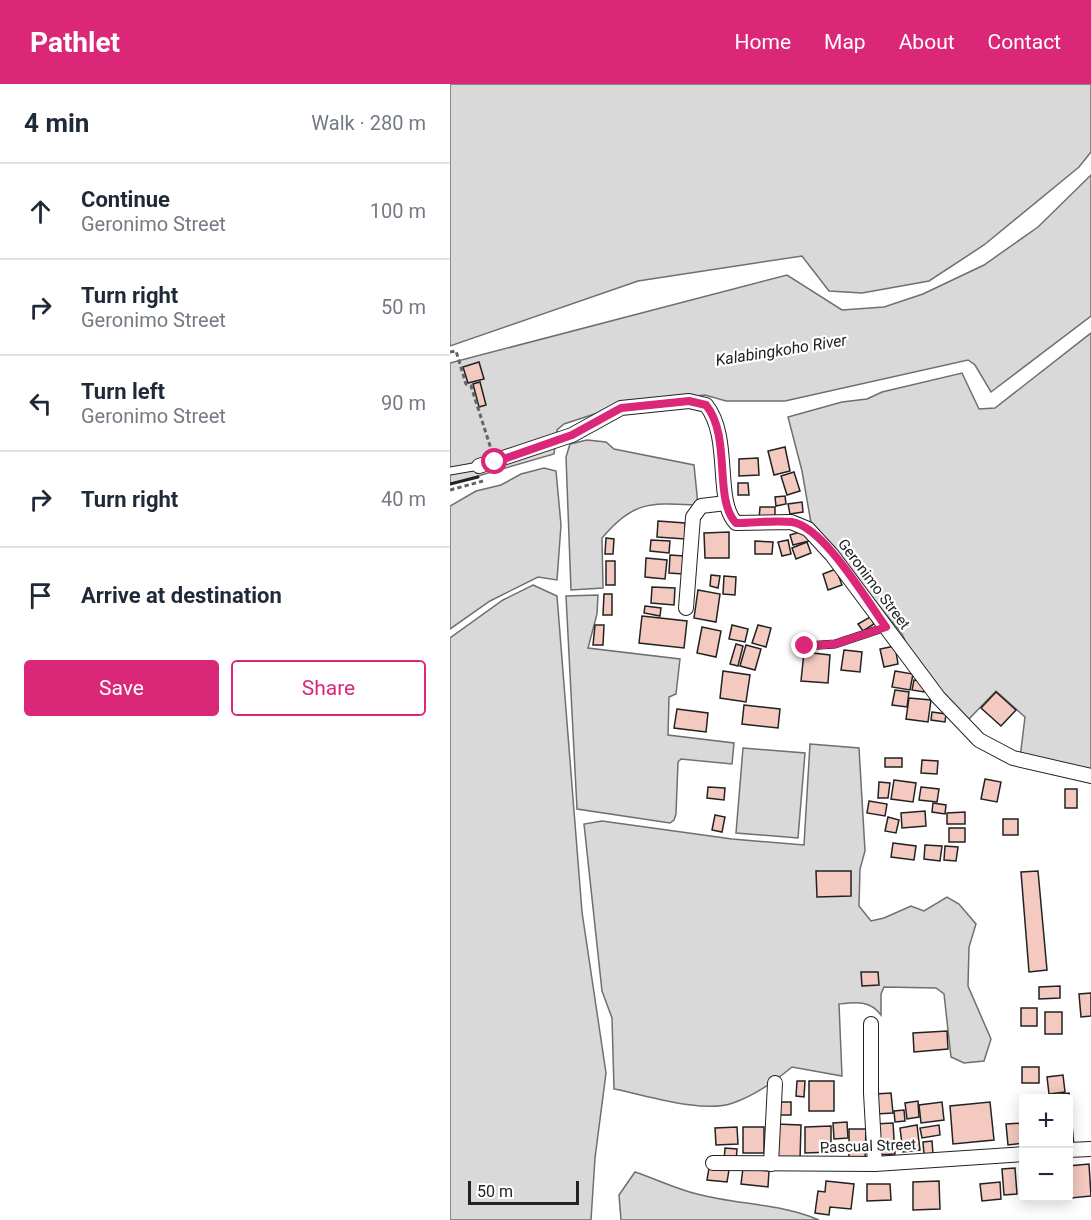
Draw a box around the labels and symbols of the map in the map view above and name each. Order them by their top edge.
water label: Kalabingkoho River [714,330,849,370]
route start [481,448,507,474]
street label: Geronimo Street [834,535,914,633]
route end [791,632,817,658]
street label: Pascual Street [819,1135,917,1157]
scale bar [468,1178,579,1206]

